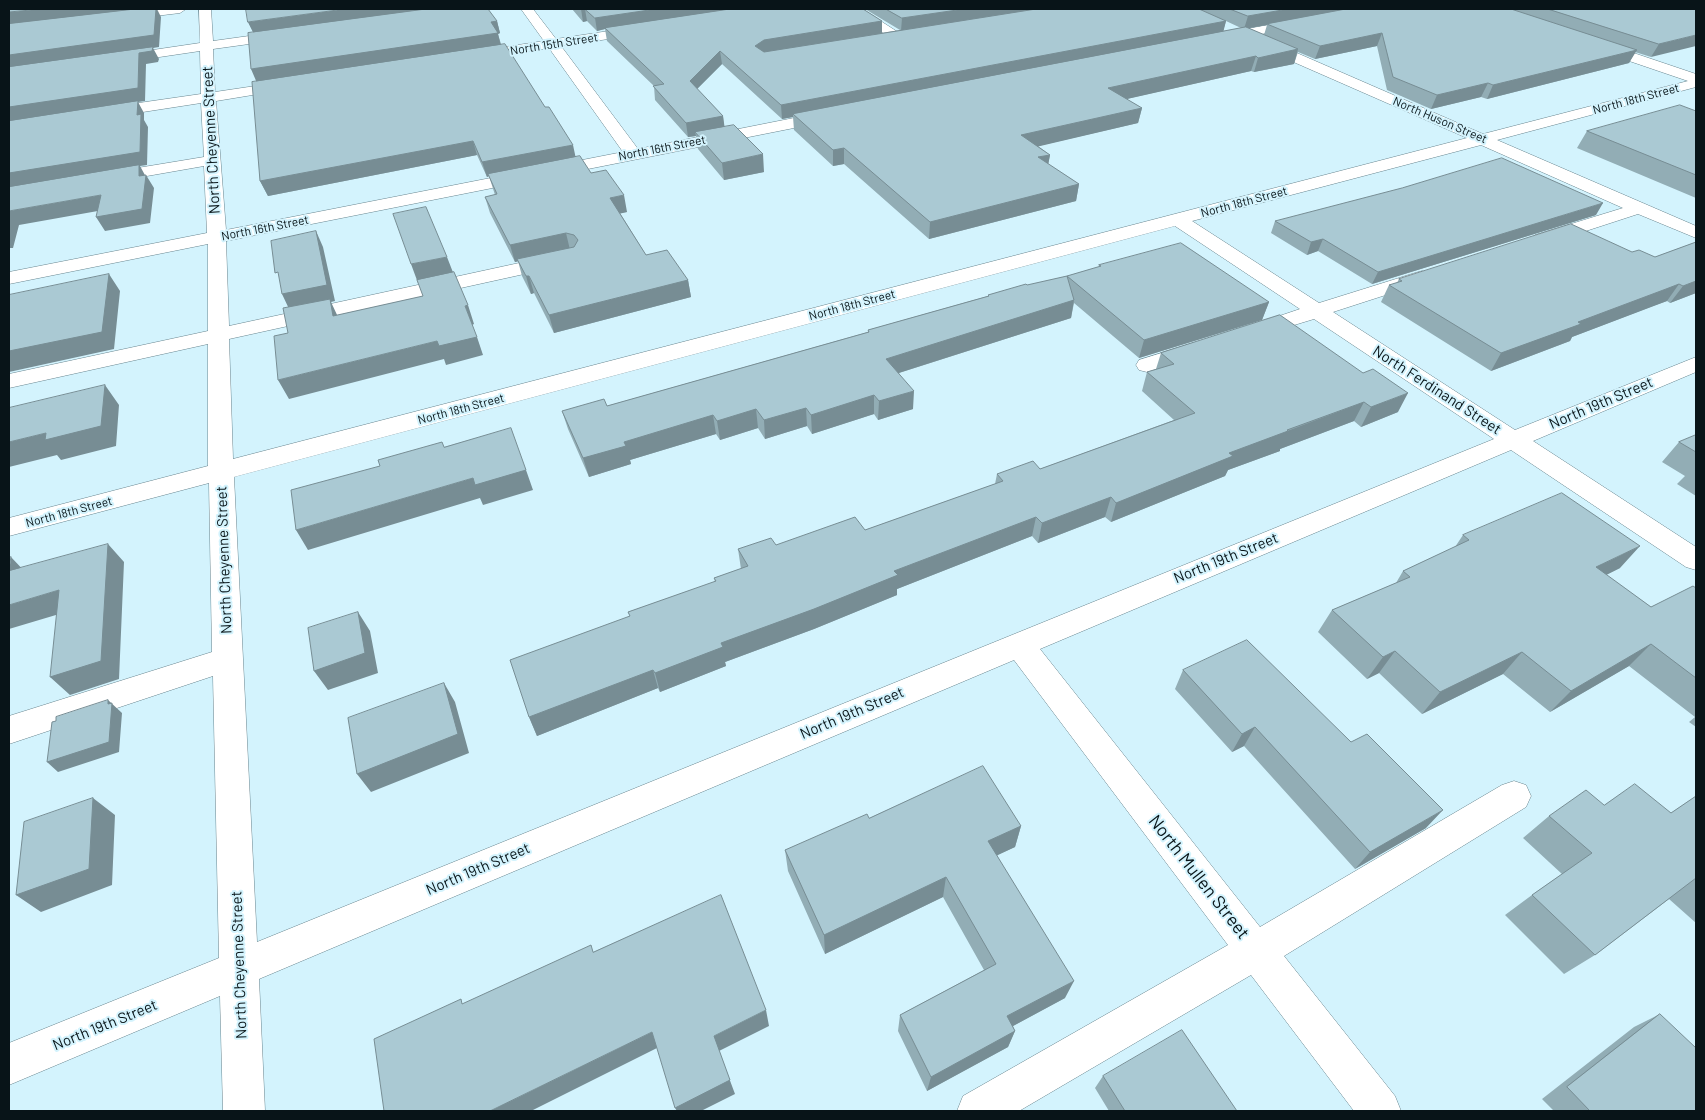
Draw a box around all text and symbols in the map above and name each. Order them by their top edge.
street label: North 15th Street [509,30,599,58]
street label: North Cheyenne Street [198,66,224,214]
street label: North 18th Street [1591,81,1681,117]
street label: North Huson Street [1391,94,1489,146]
street label: North 16th Street [617,132,707,164]
street label: North 18th Street [1199,184,1289,220]
street label: North 16th Street [220,212,310,244]
street label: North 18th Street [807,287,897,323]
street label: North Ferdinand Street [1369,342,1505,438]
street label: North 19th Street [1546,373,1656,433]
street label: North 18th Street [416,391,506,427]
street label: North Cheyenne Street [212,486,236,634]
street label: North 18th Street [24,494,114,530]
street label: North 19th Street [1171,529,1281,587]
street label: North 19th Street [797,683,907,743]
street label: North Mullen Street [1144,811,1254,943]
street label: North 19th Street [423,839,533,899]
street label: North Cheyenne Street [227,891,251,1039]
street label: North 19th Street [50,996,160,1054]

